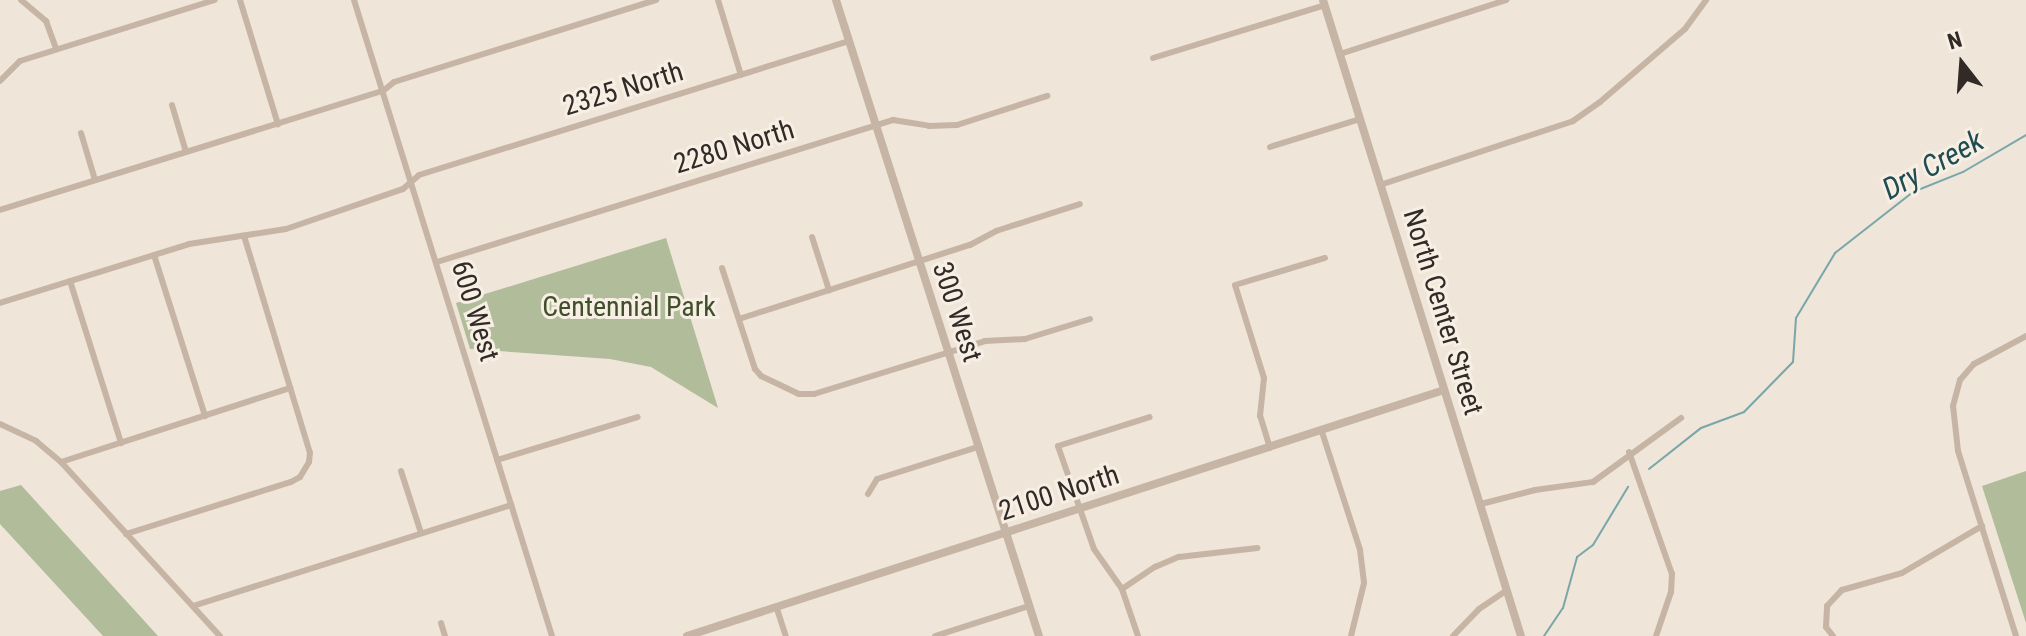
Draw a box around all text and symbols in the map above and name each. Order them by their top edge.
north arrow [1922,24,2002,104]
text: N [1945,27,1965,54]
street label: 2325 North [559,55,687,123]
street label: 2280 North [670,113,798,181]
water label: Dry Creek [1876,123,1990,207]
street label: North Center Street [1396,205,1490,419]
street label: 600 West [444,257,506,365]
street label: 300 West [925,258,989,366]
park label: Centennial Park [542,290,716,324]
street label: 2100 North [995,458,1123,528]

